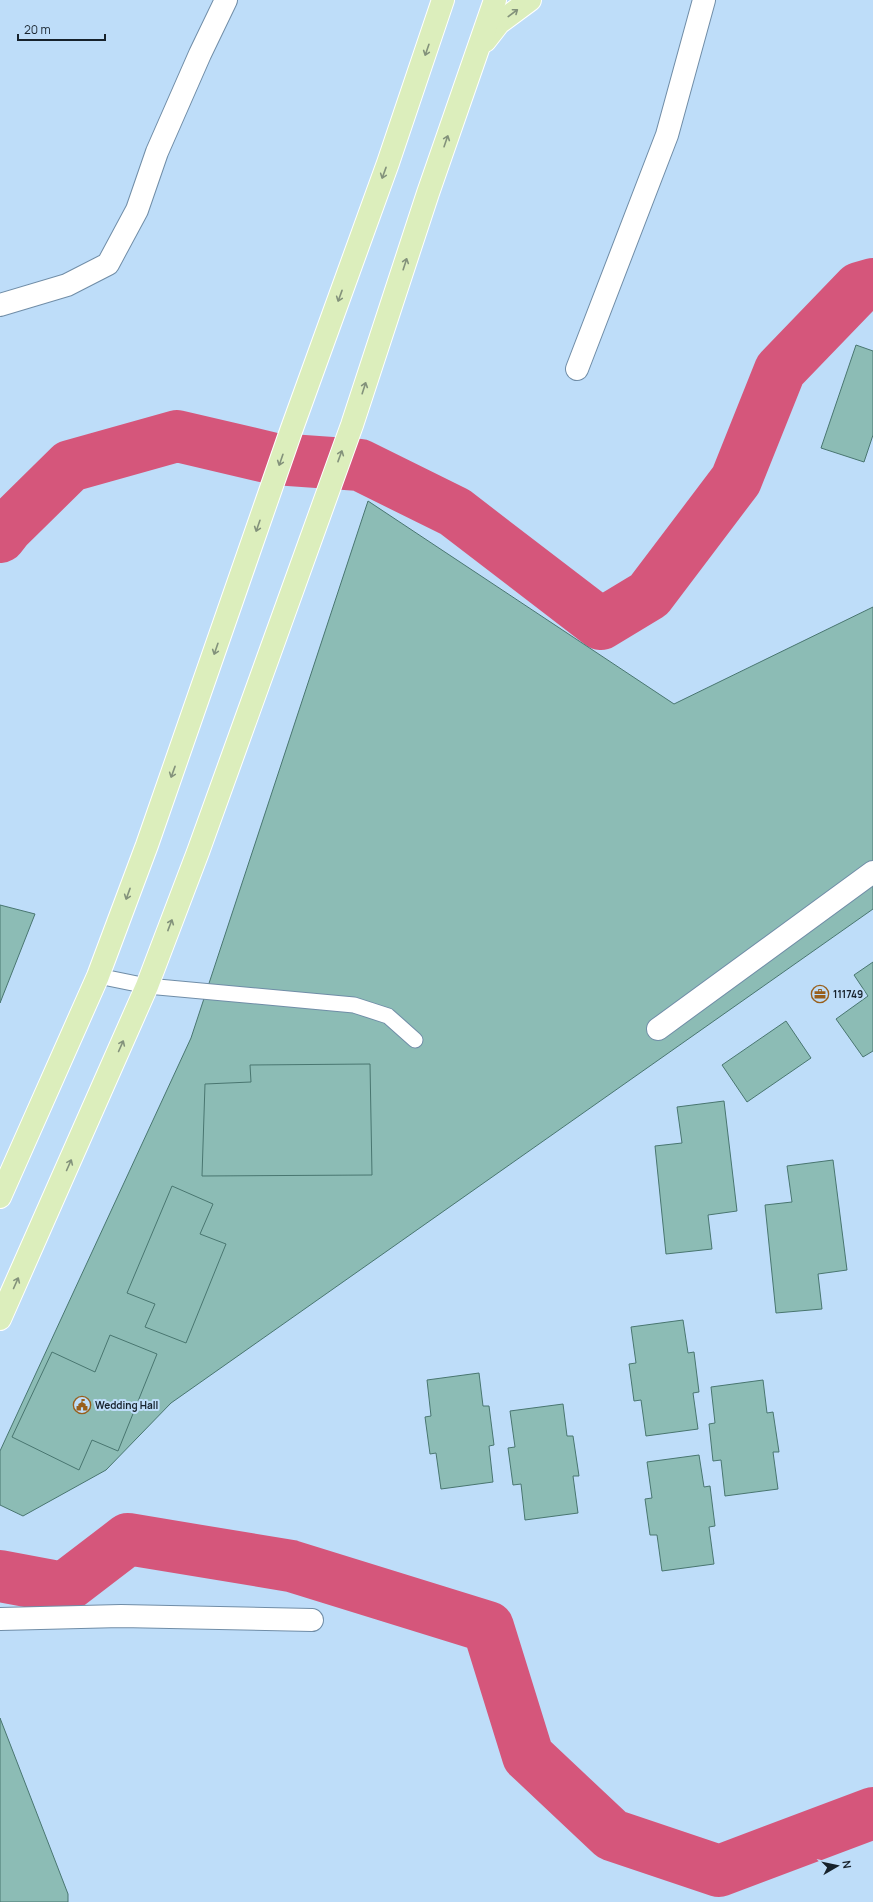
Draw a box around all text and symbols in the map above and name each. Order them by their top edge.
one-way arrow [508,9,519,17]
scale bar [18,16,105,42]
text: 20 m [24,21,51,38]
one-way arrow [422,44,430,56]
one-way arrow [443,135,450,148]
one-way arrow [380,167,388,179]
one-way arrow [402,258,409,271]
one-way arrow [336,289,344,301]
one-way arrow [361,382,368,395]
one-way arrow [337,451,345,463]
one-way arrow [276,454,284,466]
one-way arrow [254,520,261,533]
one-way arrow [212,643,219,656]
one-way arrow [168,766,176,778]
one-way arrow [124,888,132,900]
one-way arrow [167,920,175,932]
office icon: 111749 [810,984,830,1004]
place label: 111749 [833,987,863,1001]
one-way arrow [118,1040,125,1052]
one-way arrow [66,1159,73,1171]
one-way arrow [13,1278,20,1290]
public building icon: Wedding Hall [72,1395,92,1415]
place label: Wedding Hall [95,1398,158,1412]
north arrow [817,1846,857,1886]
text: N [839,1859,855,1870]

